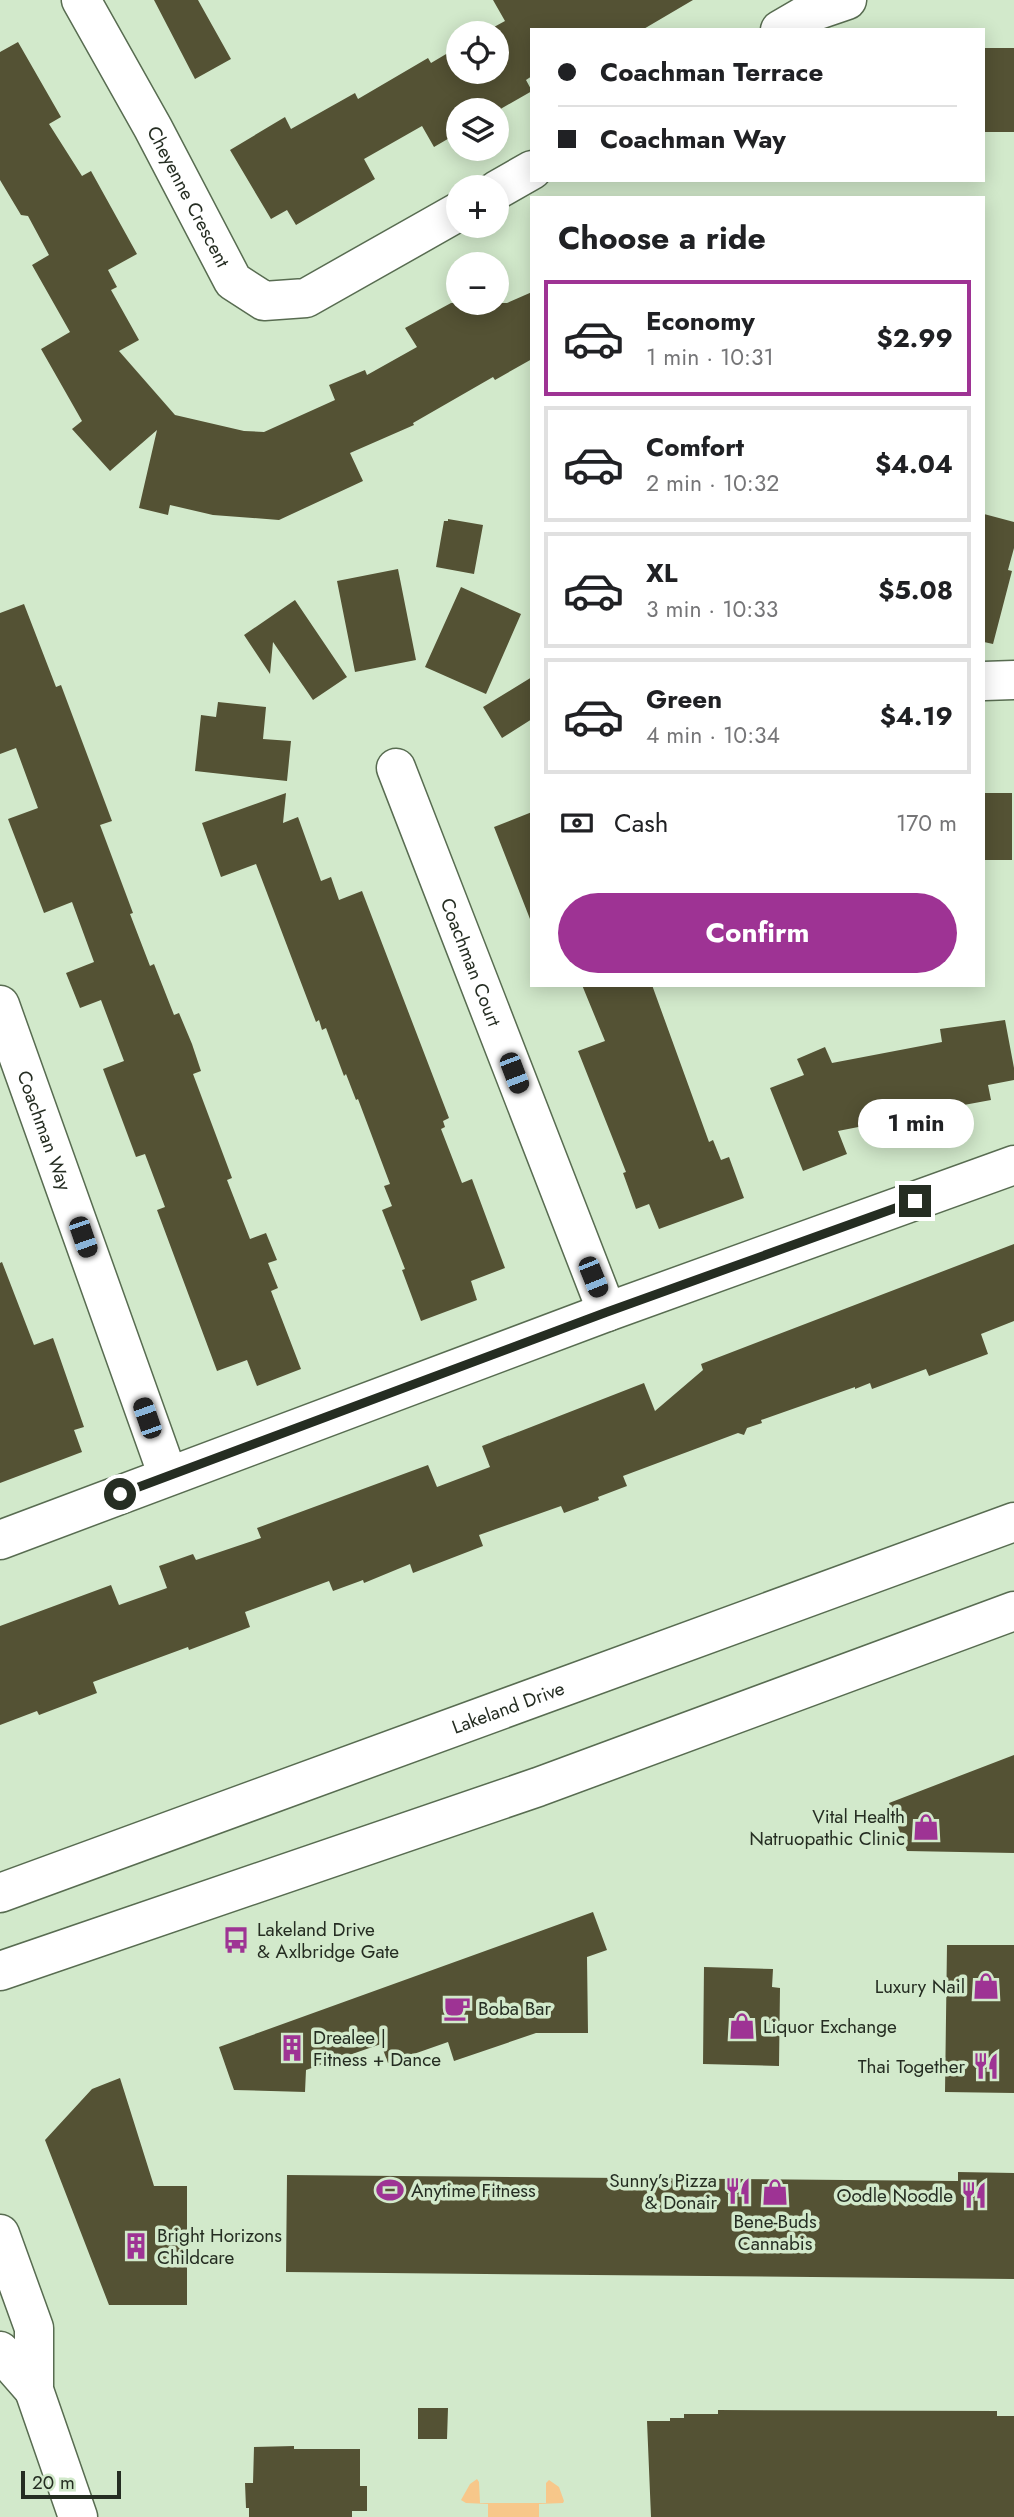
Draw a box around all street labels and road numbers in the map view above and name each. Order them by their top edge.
street label: Cheyenne Crescent [141,121,237,272]
street label: Coachman Court [434,894,509,1030]
street label: Coachman Way [11,1067,79,1195]
street label: Lakeland Drive [448,1674,568,1740]

